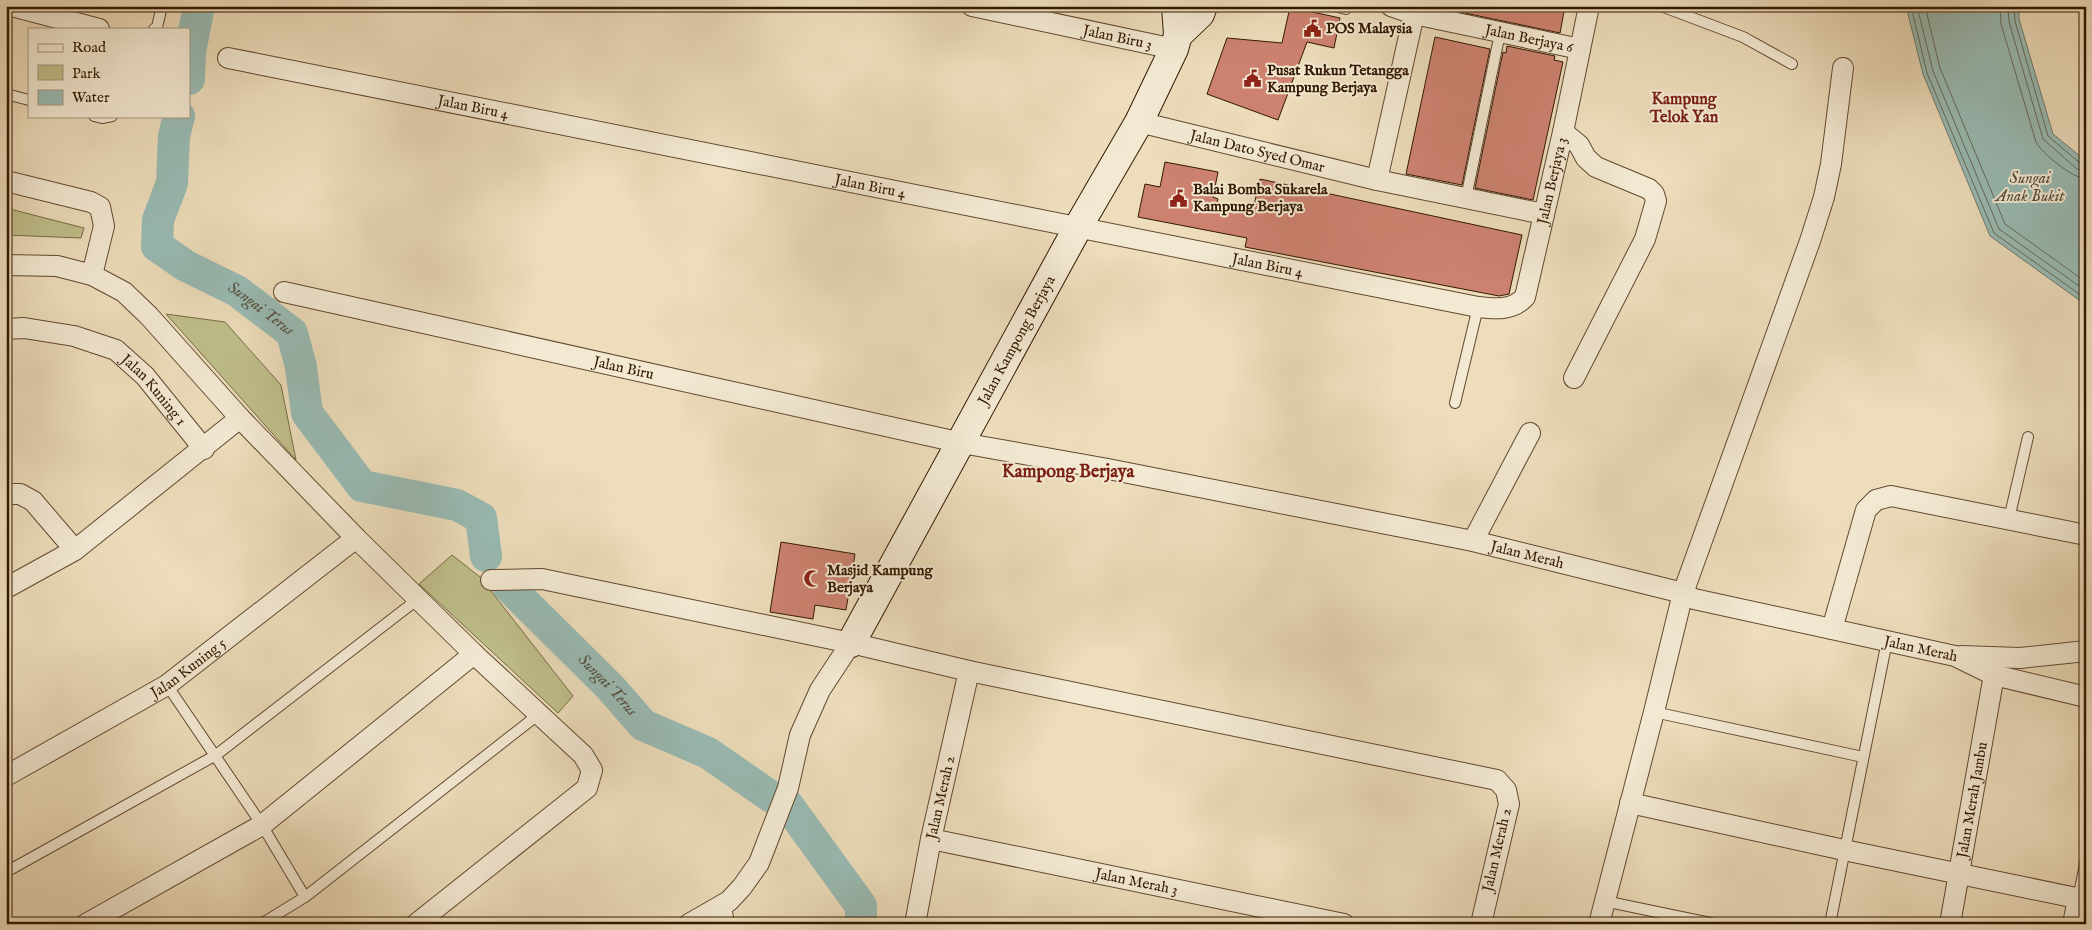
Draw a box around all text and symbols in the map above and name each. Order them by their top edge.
public building icon: POS Malaysia [1302,18,1322,38]
place label: POS Malaysia [1326,19,1413,38]
street label: Jalan Berjaya 6 [1481,19,1576,57]
street label: Jalan Biru 3 [1079,20,1154,54]
legend [28,28,190,118]
text: Road [72,38,107,57]
place label: Pusat Rukun Tetangga Kampung Berjaya [1267,61,1409,97]
text: Park [72,64,102,83]
public building icon: Pusat Rukun Tetangga Kampung Berjaya [1243,69,1263,89]
text: Water [72,88,110,107]
street label: Jalan Biru 4 [434,90,511,123]
district label: Kampung Telok Yan [1649,90,1719,128]
street label: Jalan Dato Syed Omar [1186,125,1327,177]
street label: Jalan Berjaya 3 [1532,135,1571,228]
street label: Jalan Biru 4 [831,169,908,202]
water label: Sungai Anak Bukit [1994,169,2065,207]
place label: Balai Bomba Sukarela Kampung Berjaya [1193,180,1328,216]
public building icon: Balai Bomba Sukarela Kampung Berjaya [1169,188,1189,208]
street label: Jalan Biru 4 [1228,248,1305,282]
street label: Jalan Kampong Berjaya [972,272,1059,410]
water label: Sungai Terus [224,278,298,341]
street label: Jalan Kuning 1 [116,348,191,429]
street label: Jalan Biru [590,351,656,384]
district label: Kampong Berjaya [1002,461,1135,484]
street label: Jalan Merah [1487,536,1566,573]
place label: Masjid Kampung Berjaya [827,561,933,597]
mosque icon: Masjid Kampung Berjaya [803,569,823,589]
street label: Jalan Merah [1880,631,1959,666]
street label: Jalan Kuning 5 [145,633,230,703]
water label: Sungai Terus [573,650,641,721]
street label: Jalan Merah Jambu [1952,740,1992,862]
street label: Jalan Merah 2 [921,754,959,843]
street label: Jalan Merah 2 [1478,806,1516,896]
street label: Jalan Merah 3 [1092,863,1180,899]

